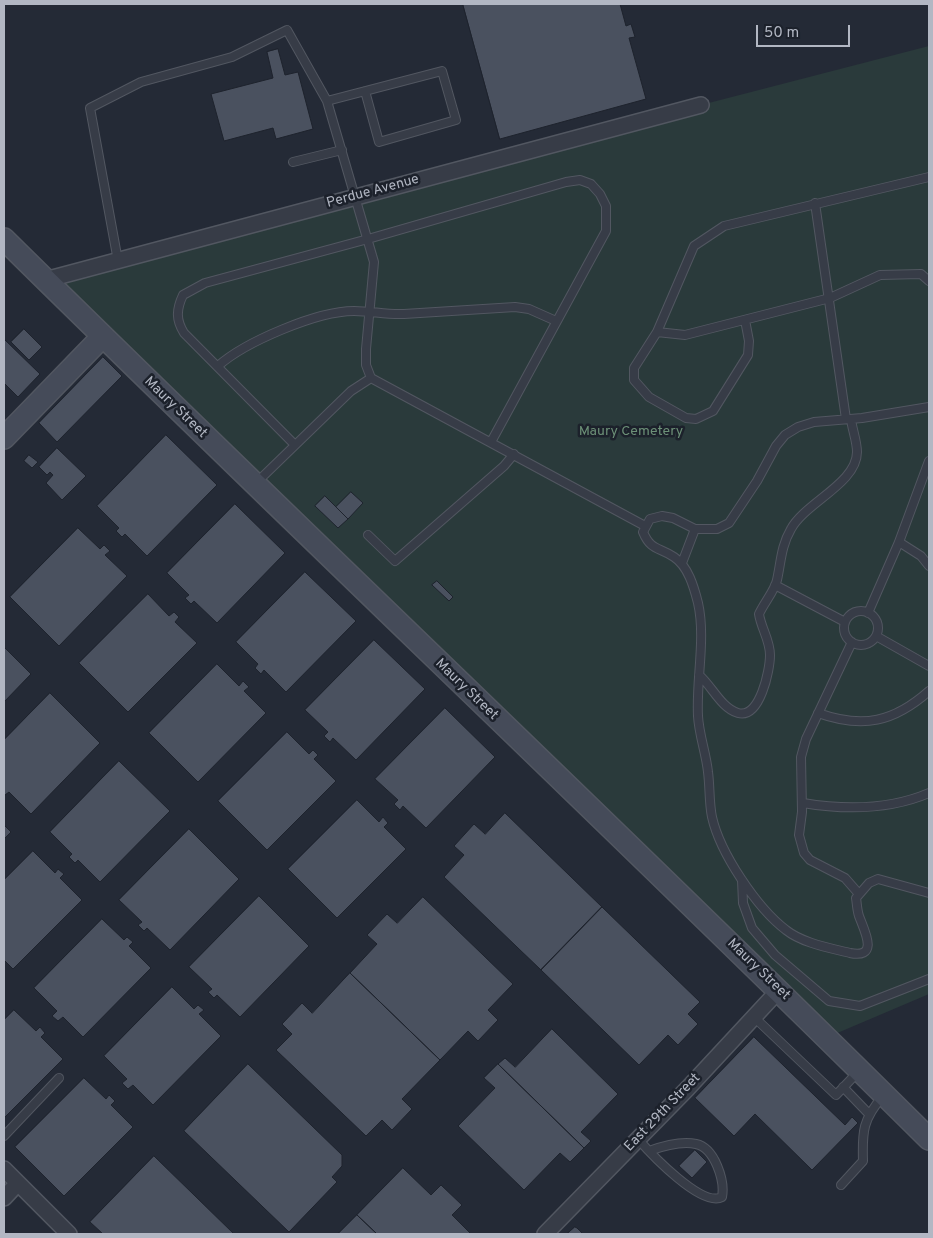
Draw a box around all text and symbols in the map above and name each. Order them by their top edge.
scale bar [758,15,852,47]
text: 50 m [764,24,799,43]
street label: Perdue Avenue [325,172,421,212]
street label: Maury Street [140,374,210,442]
park label: Maury Cemetery [579,424,683,440]
street label: Maury Street [431,656,501,724]
street label: Maury Street [723,936,793,1004]
street label: East 29th Street [621,1070,705,1156]

